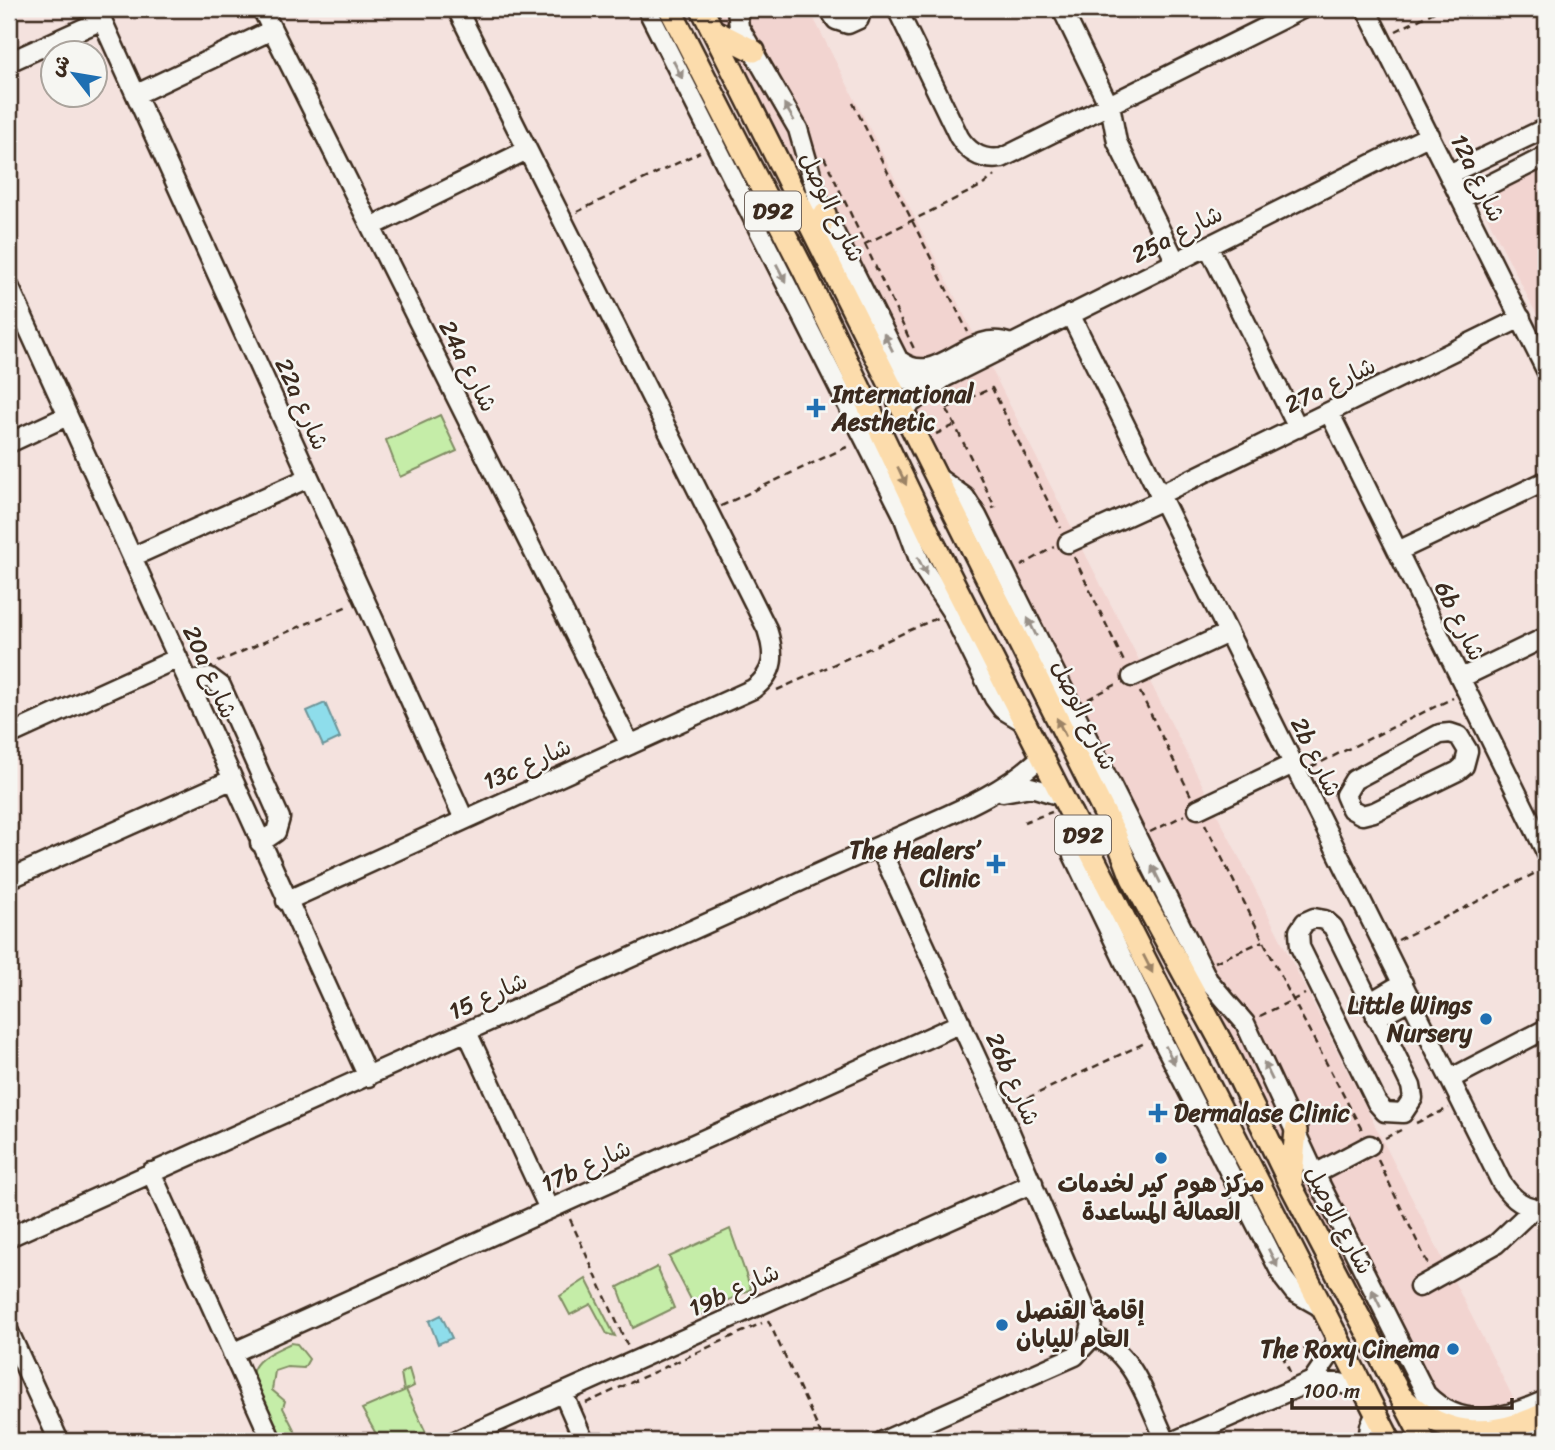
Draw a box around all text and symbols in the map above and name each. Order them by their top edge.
north arrow [38,38,108,108]
text: ش [40,48,79,83]
one-way arrow [673,60,684,80]
one-way arrow [783,102,795,122]
street label: 12a شارع [1438,126,1518,230]
street label: شارع الوصل [787,144,877,270]
road number: D92 [745,192,801,230]
street label: 25a شارع [1123,193,1231,275]
one-way arrow [775,263,786,283]
street label: 24a شارع [427,312,509,420]
one-way arrow [882,332,894,352]
street label: 27a شارع [1277,345,1383,425]
street label: 22a شارع [263,351,341,457]
place label: International Aesthetic [830,373,974,443]
marker: International Aesthetic [806,398,826,418]
one-way arrow [897,466,908,487]
one-way arrow [916,556,927,576]
street label: 6b شارع [1422,574,1498,668]
one-way arrow [1027,617,1038,637]
street label: 20a شارع [171,618,249,726]
street label: شارع الوصل [1039,652,1129,778]
street label: 2b شارع [1278,710,1354,804]
one-way arrow [1056,717,1067,737]
street label: 13c شارع [476,726,578,802]
road number: D92 [1055,816,1111,855]
place label: The Healers’ Clinic [849,829,982,899]
marker: The Healers’ Clinic [986,854,1006,874]
one-way arrow [1150,864,1161,884]
one-way arrow [1142,954,1153,974]
street label: شارع 15 [441,960,535,1032]
place label: Little Wings Nursery [1348,984,1473,1054]
marker: Little Wings Nursery [1478,1011,1494,1027]
street label: 26b شارع [974,1025,1052,1133]
one-way arrow [1164,1046,1176,1066]
one-way arrow [1262,1061,1273,1081]
place label: Dermalase Clinic [1174,1092,1351,1134]
marker: Dermalase Clinic [1148,1103,1168,1123]
street label: 17b شارع [534,1127,638,1205]
marker: مركز هوم كير لخدمات العمالة المساعدة [1153,1150,1169,1166]
street label: شارع الوصل [1293,1158,1385,1282]
place label: مركز هوم كير لخدمات العمالة المساعدة [1058,1163,1264,1233]
one-way arrow [1268,1248,1279,1268]
street label: 19b شارع [681,1251,787,1329]
one-way arrow [1370,1288,1382,1308]
place label: إقامة القنصل العام لليابان [1016,1290,1144,1360]
marker: إقامة القنصل العام لليابان [994,1317,1010,1333]
place label: The Roxy Cinema [1260,1328,1440,1370]
marker: The Roxy Cinema [1445,1341,1461,1357]
scale bar [1292,1366,1513,1410]
text: 100 m [1303,1372,1360,1410]

